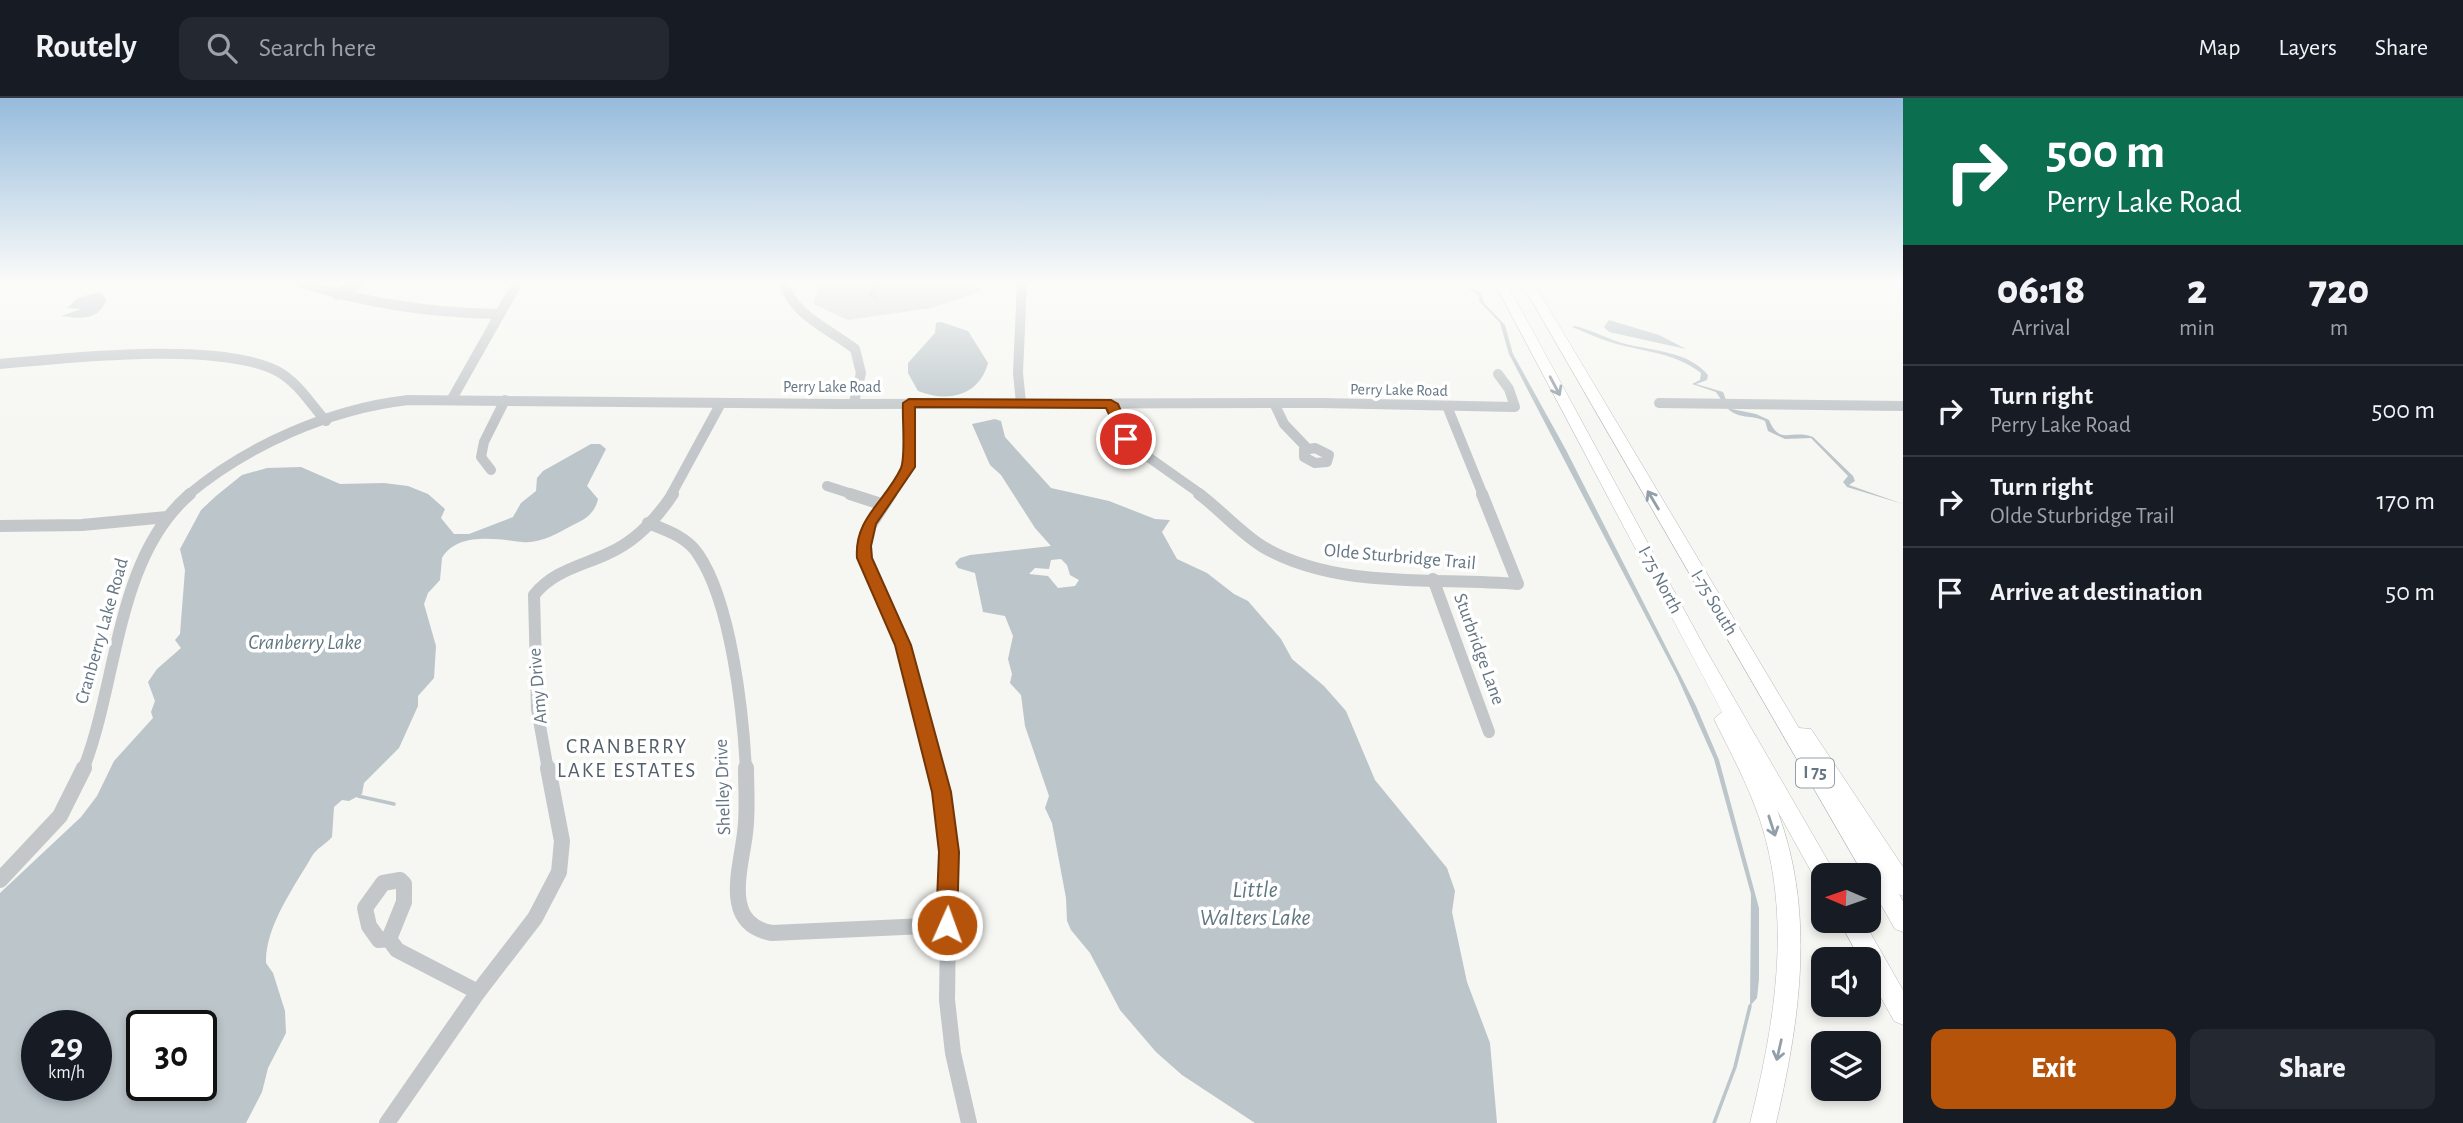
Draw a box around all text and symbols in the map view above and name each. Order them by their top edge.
search box [179,17,669,80]
icon: search [203,29,241,67]
text: Routely [35,31,137,64]
text: Search here [259,35,376,61]
text: Map [2198,36,2240,60]
text: Layers [2278,36,2337,60]
text: Share [2375,36,2428,60]
icon: right [1931,126,2022,217]
text: 500 m [2046,128,2165,177]
text: Perry Lake Road [2046,186,2242,218]
text: 06:18 [1997,269,2085,311]
text: 2 [2187,269,2207,311]
text: 720 [2309,269,2369,311]
text: Arrival [2011,317,2071,340]
text: min [2179,317,2215,340]
text: m [2330,317,2348,340]
one-way arrow [1549,375,1563,396]
street label: Perry Lake Road [783,379,881,396]
street label: Perry Lake Road [1350,381,1448,400]
text: Turn right [1990,383,2093,409]
icon: right [1931,392,1969,430]
text: 500 m [2372,397,2435,423]
pin [1096,409,1156,469]
text: Perry Lake Road [1990,414,2131,437]
icon: arrive [1107,420,1145,458]
text: Turn right [1990,474,2093,500]
icon: right [1931,483,1969,521]
text: 170 m [2376,488,2435,514]
one-way arrow [1646,491,1660,511]
text: Olde Sturbridge Trail [1990,505,2175,528]
street label: Olde Sturbridge Trail [1323,541,1477,573]
street label: I-75 North [1634,543,1686,617]
street label: Cranberry Lake Road [72,556,132,706]
street label: I-75 South [1687,567,1741,639]
icon: arrive [1931,574,1969,612]
text: Arrive at destination [1990,579,2203,605]
text: 50 m [2385,579,2435,605]
street label: Sturbridge Lane [1450,591,1508,707]
water label: Cranberry Lake [248,632,362,653]
street label: Amy Drive [525,647,551,725]
district label: CRANBERRY LAKE ESTATES [557,736,697,781]
street label: Shelley Drive [712,739,734,835]
road number: I 75 [1796,758,1834,788]
one-way arrow [1767,815,1779,837]
north arrow [1811,863,1881,933]
map controls [1811,863,1881,1101]
water label: Little Walters Lake [1200,878,1310,930]
position arrow [910,888,984,962]
button: sound [1811,947,1881,1017]
speed limit sign: 30 [126,1010,217,1101]
text: 29 [50,1029,83,1064]
button: Exit [1931,1029,2176,1109]
button: Share [2190,1029,2435,1109]
button: layers [1811,1031,1881,1101]
one-way arrow [1772,1038,1785,1061]
text: km/h [48,1064,85,1082]

